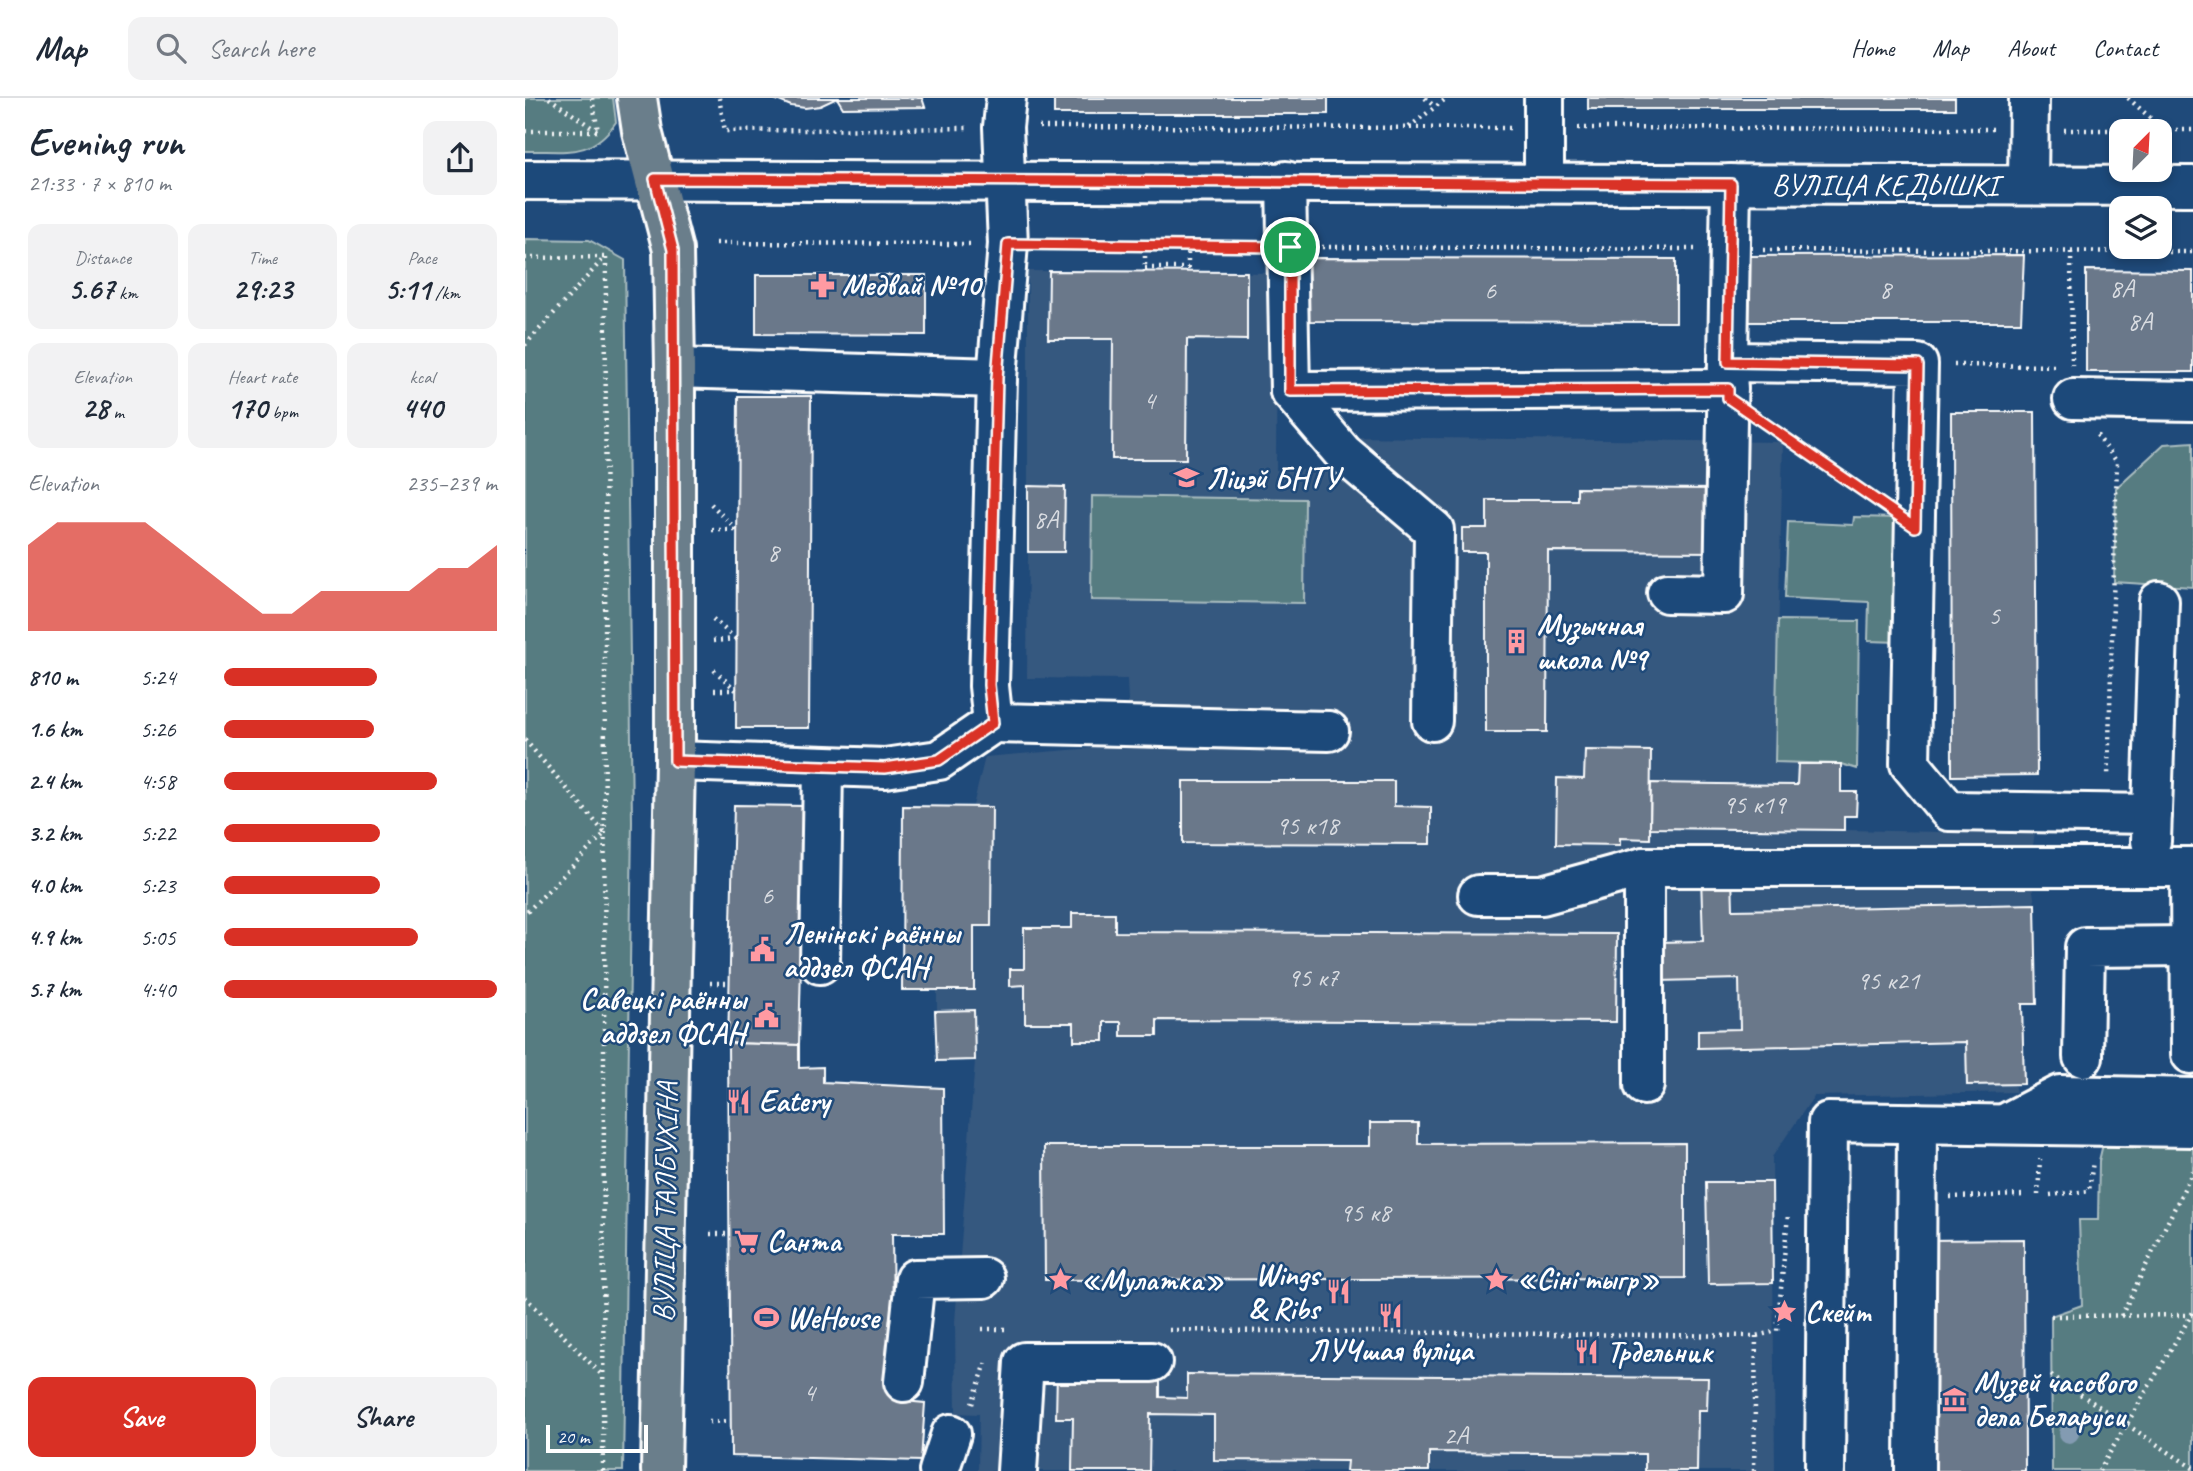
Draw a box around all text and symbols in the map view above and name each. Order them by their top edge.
search box [128,17,618,80]
text: Map [35,27,86,69]
icon: search [152,29,190,67]
text: Search here [208,32,314,65]
text: Home [1851,33,1894,63]
text: Map [1932,33,1969,63]
text: About [2007,33,2055,63]
text: Contact [2093,33,2158,63]
text: Evening run [28,119,184,166]
north arrow [2109,119,2172,182]
map controls [2109,119,2172,259]
button: share [423,121,497,195]
street label: ВУЛІЦА КЕДЫШКІ [1772,165,2005,204]
text: 21:33 · 7 × 810 m [28,169,171,198]
button: layers [2109,196,2172,259]
pin [1260,217,1320,277]
icon: arrive [1271,228,1309,266]
text: Distance [74,246,131,270]
text: Time [248,246,277,270]
text: Pace [408,246,437,270]
place label: Медвай №10 [842,266,984,304]
text: 5.67 [68,270,114,308]
text: 29:23 [233,270,292,308]
text: 5:11 [384,270,430,308]
pharmacy icon: Медвай №10 [808,271,836,299]
house number: 8А [2110,272,2136,305]
house number: 8 [1879,273,1893,306]
house number: 6 [1484,274,1497,307]
text: km [114,281,138,305]
text: /km [430,281,460,305]
house number: 8А [2128,305,2154,338]
text: Elevation [74,365,132,389]
text: Heart rate [228,365,297,389]
text: kcal [410,365,435,389]
house number: 4 [1143,384,1157,417]
text: 28 [82,389,109,427]
text: 170 [227,389,267,427]
text: 440 [402,389,442,427]
text: m [109,400,124,424]
text: bpm [267,400,298,424]
place label: Ліцэй БНТУ [1206,459,1344,497]
school or university icon: Ліцэй БНТУ [1172,464,1200,492]
text: Elevation [28,469,99,498]
text: 235–239 m [406,469,497,498]
house number: 8А [1034,503,1060,536]
house number: 8 [767,536,781,569]
house number: 5 [1988,599,2001,632]
place label: Музычная школа №9 [1537,606,1651,678]
building icon: Музычная школа №9 [1503,628,1531,656]
text: 810 m [28,663,78,692]
text: 5:24 [140,663,176,692]
text: 1.6 km [28,715,82,744]
text: 5:26 [140,715,176,744]
text: 2.4 km [28,767,82,796]
text: 4:58 [140,767,176,796]
house number: 95 к19 [1723,788,1788,821]
house number: 95 к18 [1276,809,1341,842]
text: 3.2 km [28,819,82,848]
text: 5:22 [140,819,176,848]
text: 4.0 km [28,871,82,900]
text: 5:23 [140,871,176,900]
house number: 6 [761,879,774,912]
place label: Ленінскі раённы аддзел ФСАН [783,914,962,986]
text: 4.9 km [28,923,81,952]
text: 5:05 [140,923,176,952]
public building icon: Ленінскі раённы аддзел ФСАН [749,936,777,964]
house number: 95 к7 [1288,961,1340,994]
house number: 95 к21 [1857,964,1921,997]
text: 5.7 km [28,975,81,1004]
text: 4:40 [140,975,176,1004]
place label: Савецкі раённы аддзел ФСАН [580,980,750,1052]
public building icon: Савецкі раённы аддзел ФСАН [752,1002,780,1030]
street label: ВУЛІЦА ТАЛБУХІНА [644,1080,686,1322]
place label: Eatery [759,1082,832,1120]
restaurant icon: Eatery [725,1087,753,1115]
house number: 95 к8 [1340,1196,1393,1229]
place label: Санта [767,1222,843,1260]
supermarket icon: Санта [733,1227,761,1255]
place label: Wings & Ribs [1249,1256,1322,1328]
place label: «Сіні тыгр» [1517,1260,1660,1298]
place label: «Мулатка» [1081,1261,1225,1299]
place icon: «Сіні тыгр» [1483,1265,1511,1293]
place icon: «Мулатка» [1047,1266,1075,1294]
restaurant icon: Wings & Ribs [1325,1278,1353,1306]
place label: Скейт [1805,1293,1873,1331]
place icon: Скейт [1771,1298,1799,1326]
place label: WeHouse [787,1299,882,1337]
restaurant icon: ЛУЧшая вуліца [1376,1301,1404,1329]
sports icon: WeHouse [753,1304,781,1332]
place label: ЛУЧшая вуліца [1307,1331,1475,1369]
place label: Трдельник [1607,1333,1714,1371]
restaurant icon: Трдельник [1573,1338,1601,1366]
place label: Музей часового дела Беларуси [1974,1363,2138,1436]
house number: 4 [803,1376,817,1409]
button: Save [28,1377,256,1457]
button: Share [270,1377,497,1457]
museum icon: Музей часового дела Беларуси [1940,1385,1968,1413]
house number: 2А [1444,1419,1470,1452]
scale bar [546,1422,647,1454]
text: 20 m [557,1425,589,1449]

